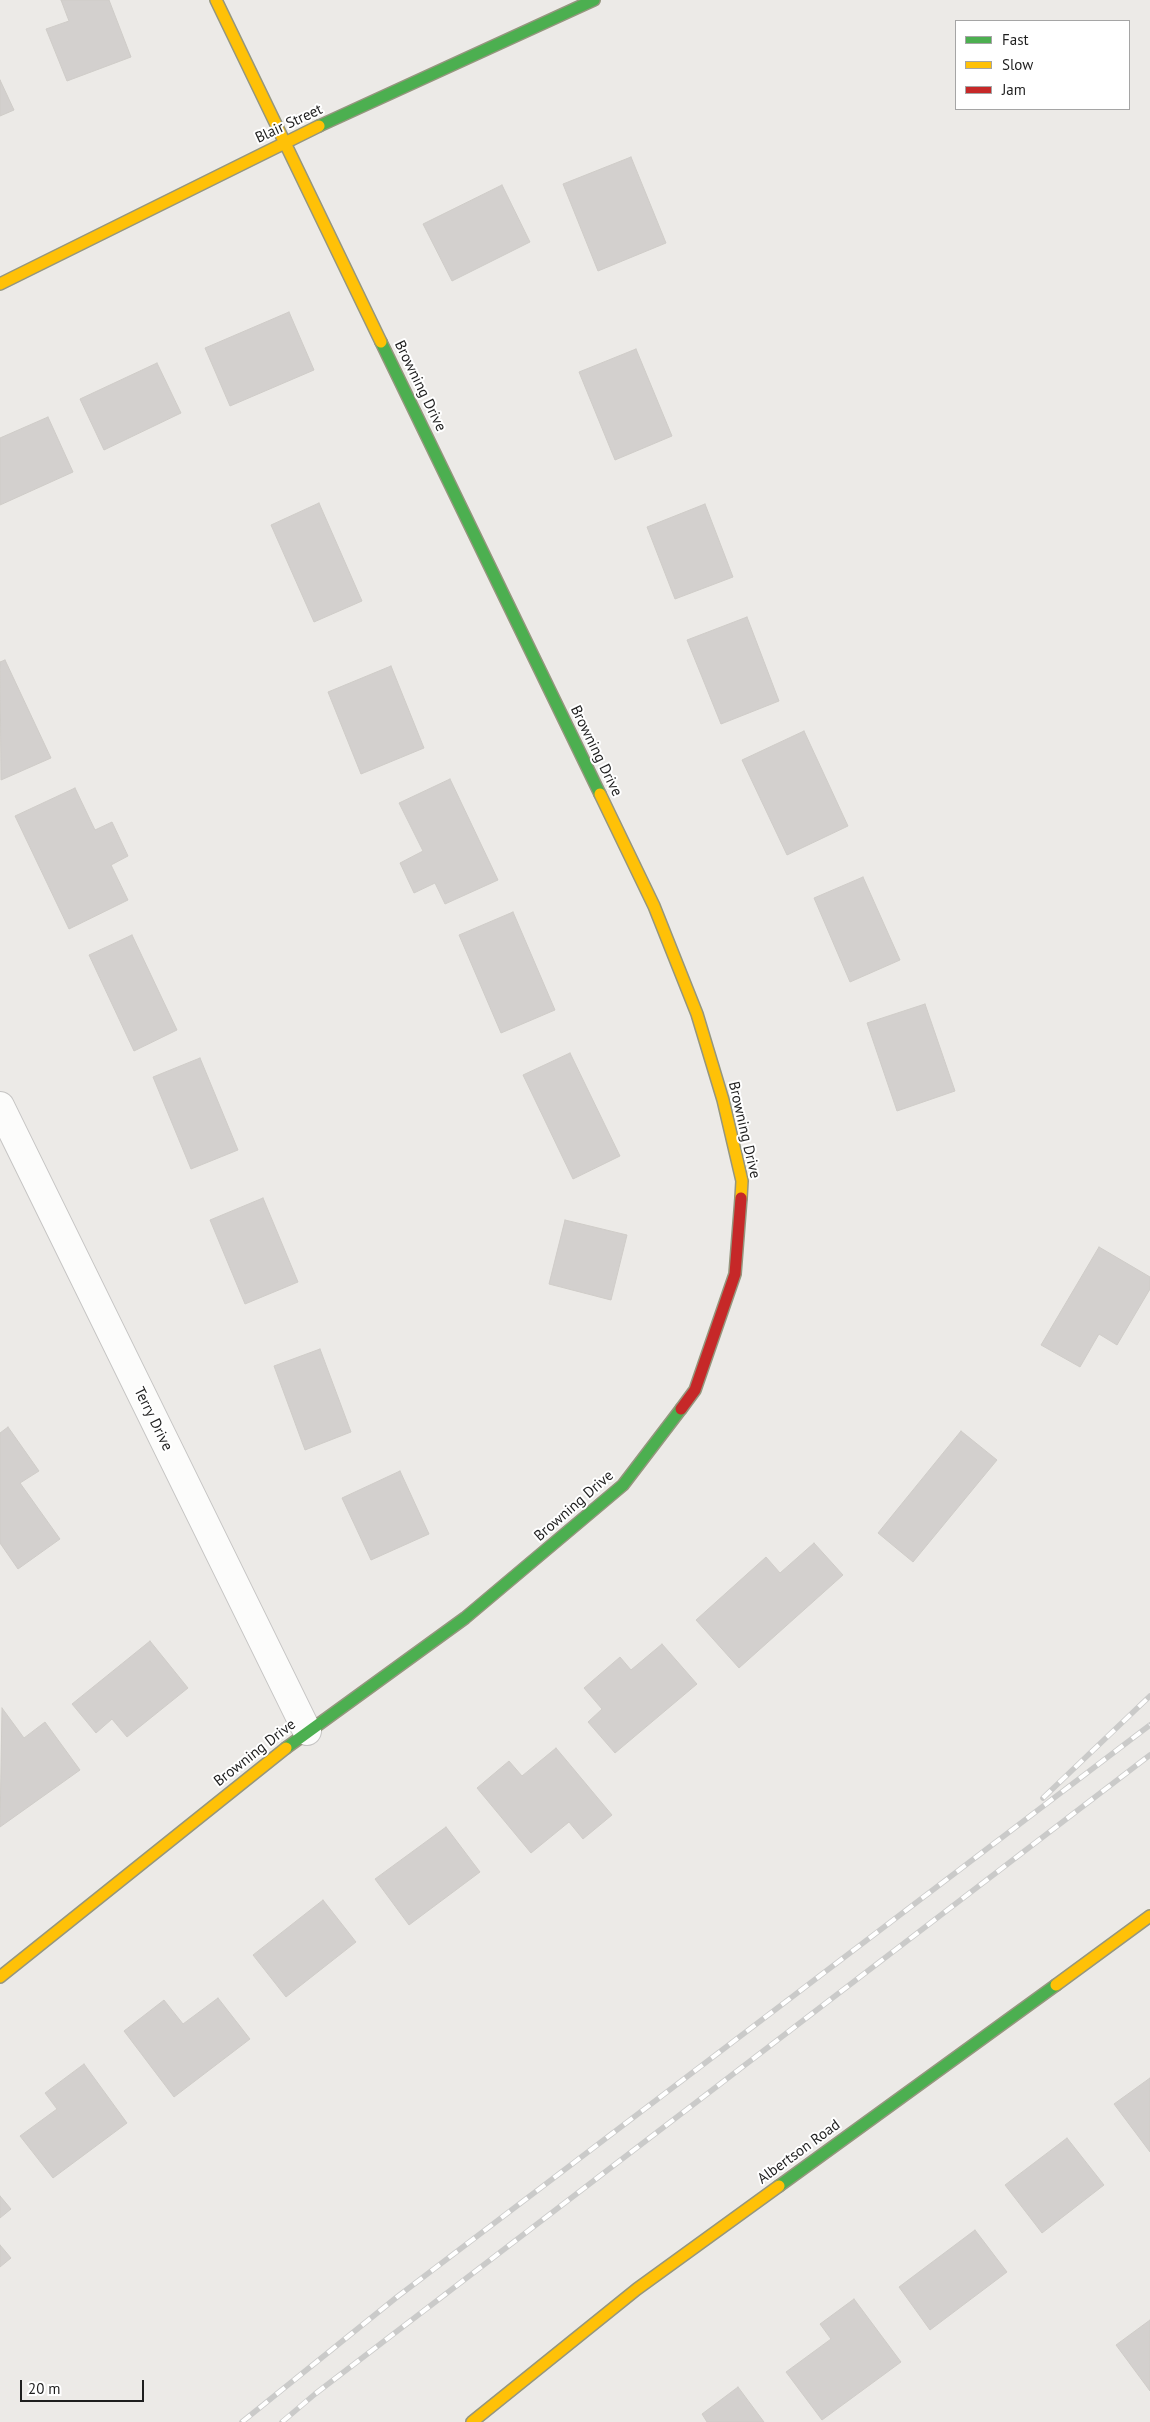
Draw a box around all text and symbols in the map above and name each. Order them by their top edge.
legend [955,20,1130,110]
text: Fast [1002,30,1029,49]
text: Slow [1002,55,1033,74]
text: Jam [1002,80,1026,99]
street label: Blair Street [253,101,325,147]
street label: Browning Drive [390,338,450,434]
street label: Browning Drive [566,703,626,799]
street label: Browning Drive [724,1080,764,1180]
street label: Terry Drive [130,1384,176,1454]
street label: Browning Drive [531,1467,617,1545]
street label: Browning Drive [211,1715,299,1791]
street label: Albertson Road [754,2116,844,2188]
scale bar [22,2370,146,2402]
text: 20 m [28,2379,61,2398]

